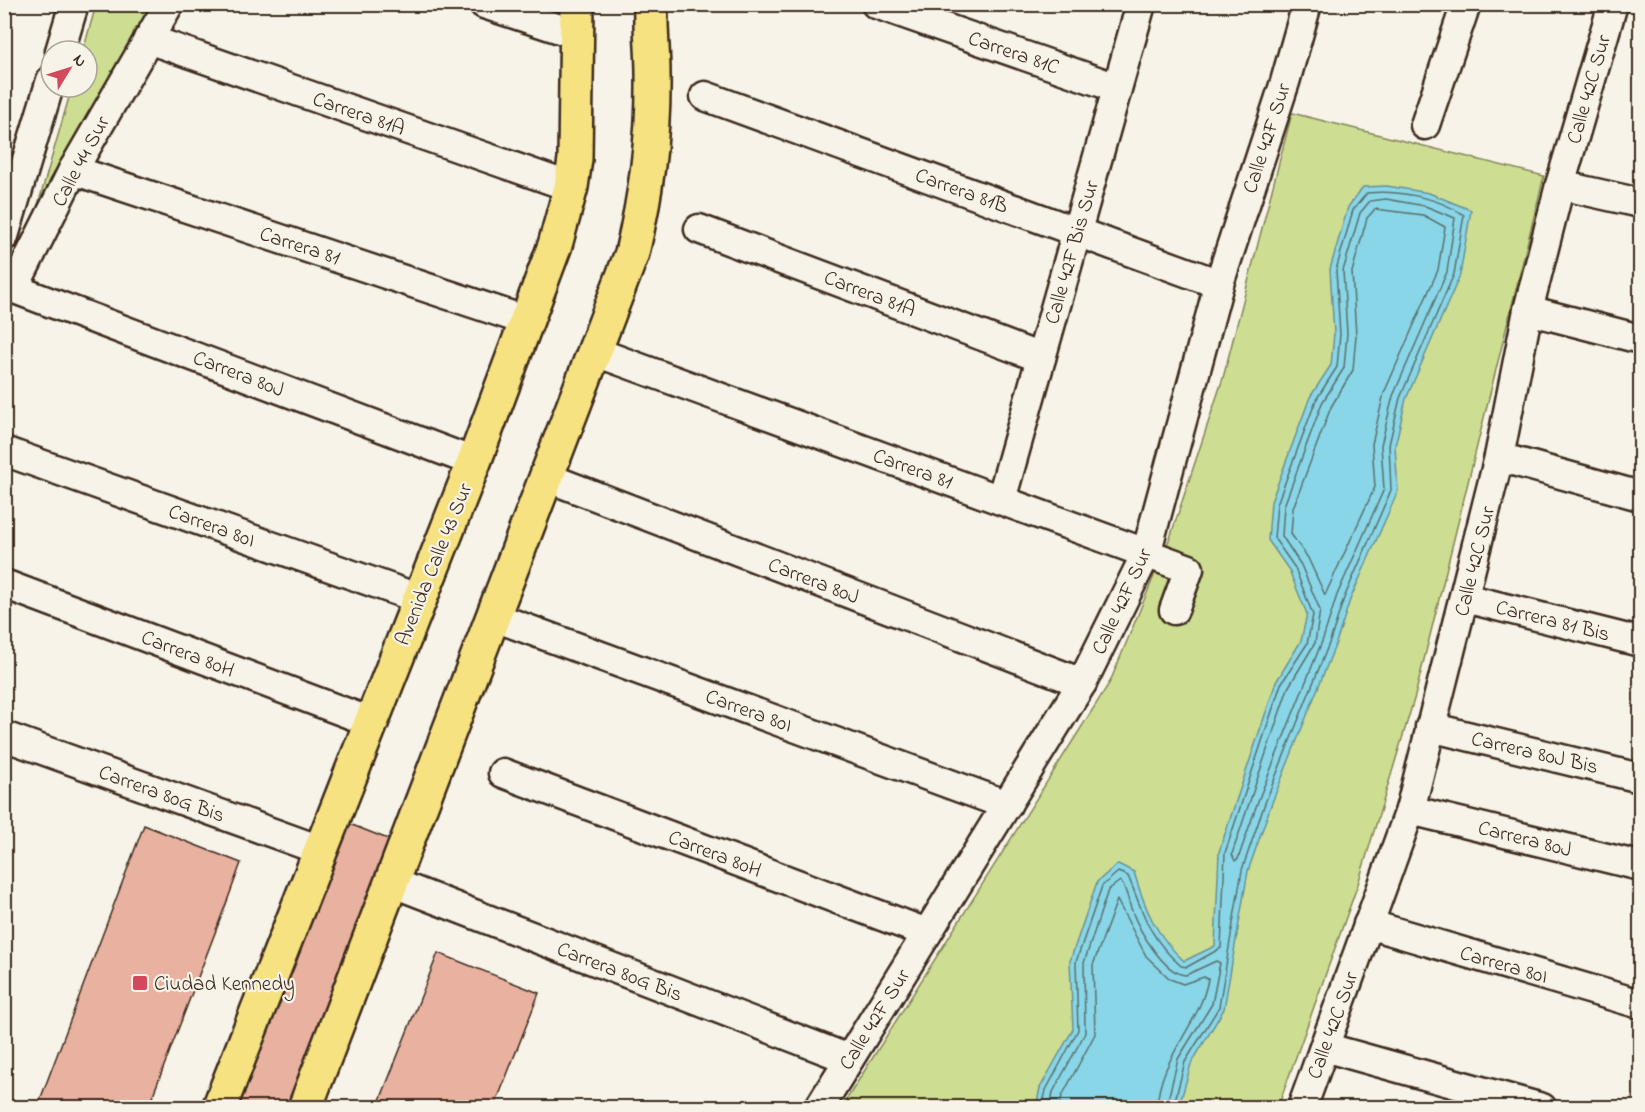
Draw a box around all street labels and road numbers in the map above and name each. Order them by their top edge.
street label: Carrera 81C [964,24,1063,83]
street label: Calle 42C Sur [1560,31,1620,148]
street label: Calle 42F Sur [1236,79,1300,198]
street label: Carrera 81A [308,85,409,145]
street label: Calle 44 Sur [45,111,118,213]
street label: Carrera 81B [911,161,1012,223]
street label: Calle 42F Bis Sur [1038,177,1108,328]
street label: Carrera 81 [255,220,344,274]
street label: Carrera 81A [819,264,919,326]
street label: Carrera 80J [188,344,288,406]
street label: Carrera 81 [868,442,957,498]
street label: Avenida Calle 43 Sur [389,479,481,650]
street label: Carrera 80I [164,497,259,556]
street label: Calle 42C Sur [1448,503,1504,620]
street label: Calle 42F Sur [1085,543,1161,660]
street label: Carrera 80J [763,551,863,613]
street label: Carrera 81 Bis [1492,593,1613,651]
street label: Carrera 80H [136,623,238,686]
street label: Carrera 80I [701,682,796,741]
street label: Carrera 80J Bis [1468,725,1601,783]
street label: Carrera 80G Bis [94,758,229,832]
street label: Carrera 80J [1475,814,1575,866]
street label: Carrera 80H [663,823,765,886]
street label: Carrera 80G Bis [552,935,686,1011]
street label: Carrera 80I [1456,939,1551,993]
street label: Calle 42F Sur [833,963,919,1077]
street label: Calle 42C Sur [1301,967,1367,1084]

